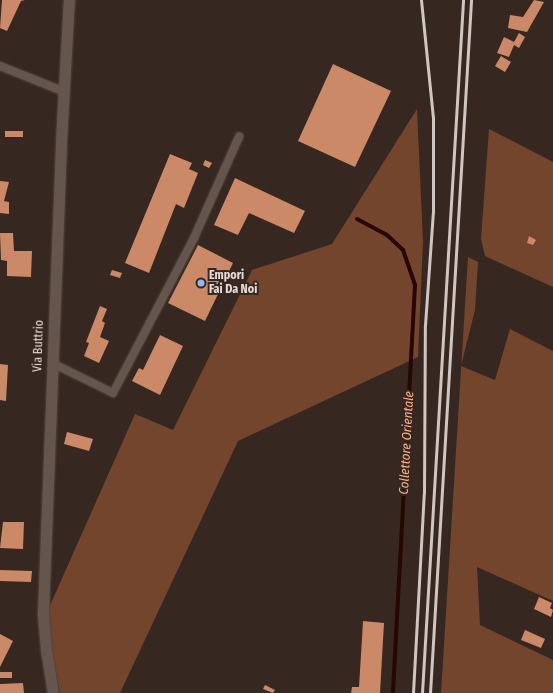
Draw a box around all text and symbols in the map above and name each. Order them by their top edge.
place label: Empori Fai Da Noi [209,269,257,297]
marker: Empori Fai Da Noi [196,278,206,288]
street label: Via Buttrio [31,320,47,372]
water label: Collettore Orientale [397,391,417,495]

